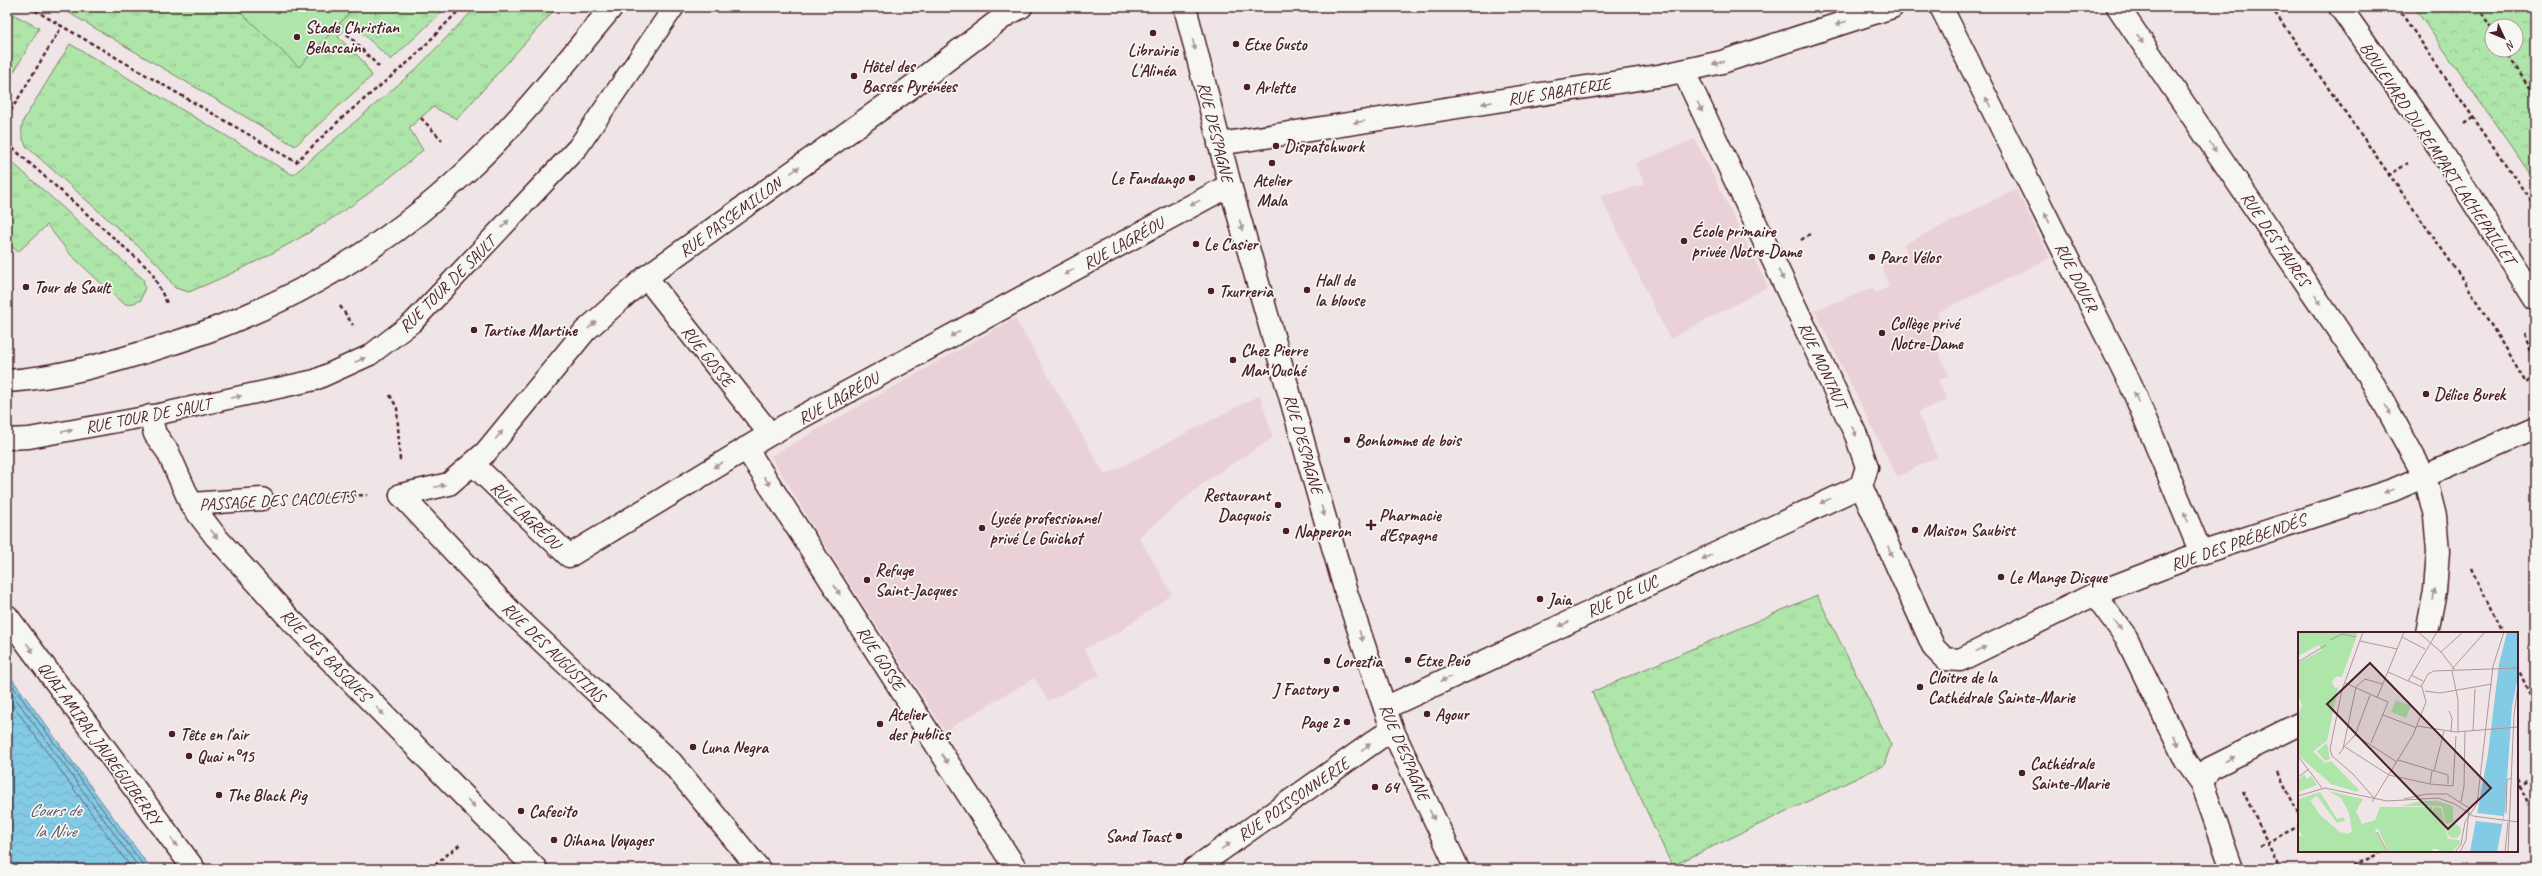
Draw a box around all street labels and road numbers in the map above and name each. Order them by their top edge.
street label: BOULEVARD DU REMPART LACHEPAILLET [2355,38,2522,272]
street label: RUE SABATERIE [1506,73,1614,110]
street label: RUE D'ESPAGNE [1193,80,1239,187]
street label: RUE PASSEMILLON [675,172,788,262]
street label: RUE DES FAURES [2236,188,2316,293]
street label: RUE LAGRÉOU [1079,210,1170,274]
street label: RUE TOUR DE SAULT [395,229,502,337]
street label: RUE DOUER [2050,239,2104,317]
street label: RUE MONTAUT [1794,319,1853,415]
street label: RUE GOSSE [677,321,739,393]
street label: RUE LAGRÉOU [794,365,885,429]
street label: RUE TOUR DE SAULT [83,392,216,438]
street label: RUE D'ESPAGNE [1279,392,1328,499]
street label: RUE LAGRÉOU [486,476,568,556]
street label: PASSAGE DES CACOLETS [199,486,358,515]
street label: RUE DES PRÉBENDÉS [2167,507,2312,575]
street label: RUE DE LUC [1583,570,1663,622]
street label: RUE DES AUGUSTINS [498,598,612,709]
street label: RUE DES BASQUES [276,605,378,709]
street label: RUE GOSSE [852,622,910,696]
street label: QUAI AMIRAL JAUREGUIBERRY [33,658,167,831]
street label: RUE D'ESPAGNE [1375,701,1435,806]
street label: RUE POISSONNERIE [1233,752,1355,846]

